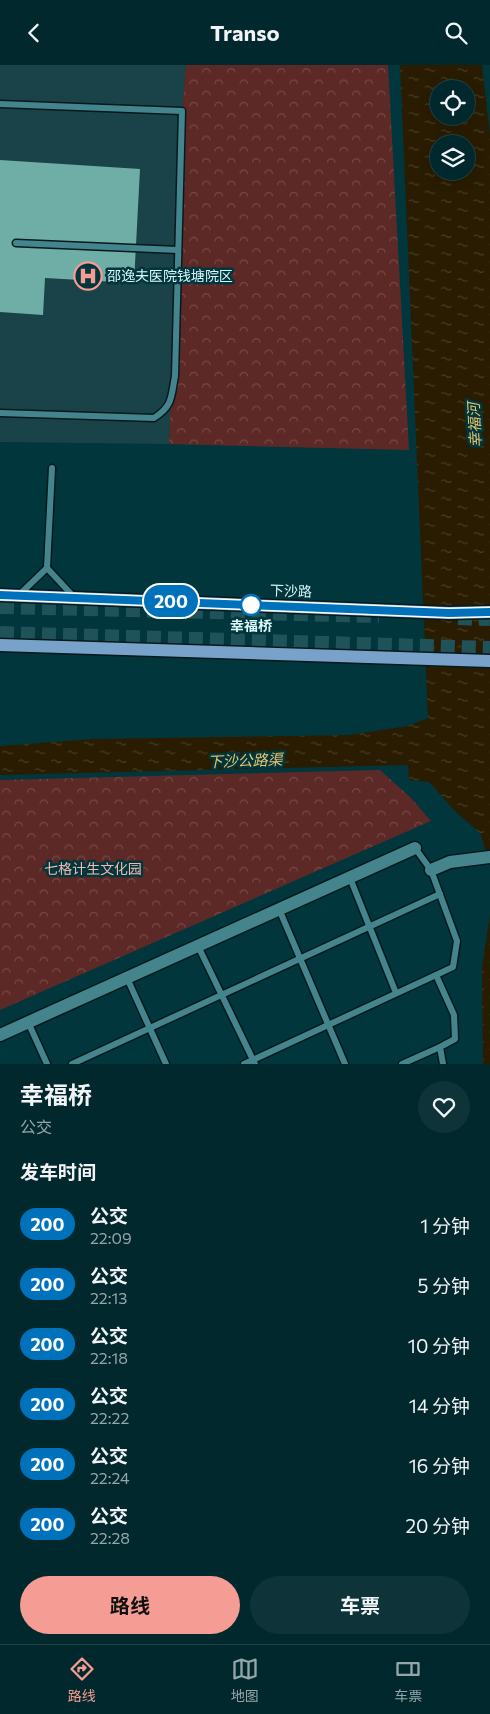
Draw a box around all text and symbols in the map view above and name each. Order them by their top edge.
icon: back [20,19,48,47]
text: Transo [210,19,280,46]
icon: search [442,19,470,47]
map controls [430,80,475,180]
button: locate [430,80,475,125]
button: layers [430,135,475,180]
hospital icon: 邵逸夫医院钱塘院区 [73,261,103,291]
place label: 邵逸夫医院钱塘院区 [107,267,233,284]
water label: 幸福河 [464,399,484,448]
street label: 下沙路 [270,581,312,600]
line badge: 200 [142,585,200,617]
text: 200 [154,590,188,612]
marker: 幸福桥 [240,594,262,616]
place label: 幸福桥 [230,617,272,634]
water label: 下沙公路渠 [207,750,285,770]
park label: 七格计生文化园 [44,860,142,877]
text: 幸福桥 [20,1080,92,1109]
button: heart [418,1081,470,1133]
text: 公交 [20,1117,52,1136]
text: 发车时间 [20,1160,96,1183]
text: 公交 [90,1204,128,1227]
text: 200 [30,1213,65,1235]
text: 1 分钟 [420,1214,470,1237]
text: 22:09 [90,1228,132,1247]
text: 公交 [90,1264,128,1287]
text: 200 [30,1273,65,1295]
text: 5 分钟 [417,1274,470,1297]
text: 22:13 [90,1288,128,1307]
text: 公交 [90,1324,128,1347]
text: 200 [30,1333,65,1355]
text: 10 分钟 [408,1334,470,1357]
text: 22:18 [90,1348,128,1367]
text: 公交 [90,1384,128,1407]
text: 200 [30,1393,65,1415]
text: 14 分钟 [409,1394,470,1417]
text: 22:22 [90,1408,129,1427]
text: 公交 [90,1444,128,1467]
text: 200 [30,1453,65,1475]
text: 16 分钟 [409,1454,470,1477]
text: 22:24 [90,1468,130,1487]
text: 公交 [90,1504,128,1527]
text: 200 [30,1513,65,1535]
text: 20 分钟 [405,1514,470,1537]
text: 22:28 [90,1528,130,1547]
button: 路线 [20,1576,240,1634]
button: 车票 [250,1576,470,1634]
tab: 路线 [68,1655,96,1705]
tab: 地图 [231,1655,259,1705]
tab: 车票 [394,1655,422,1705]

